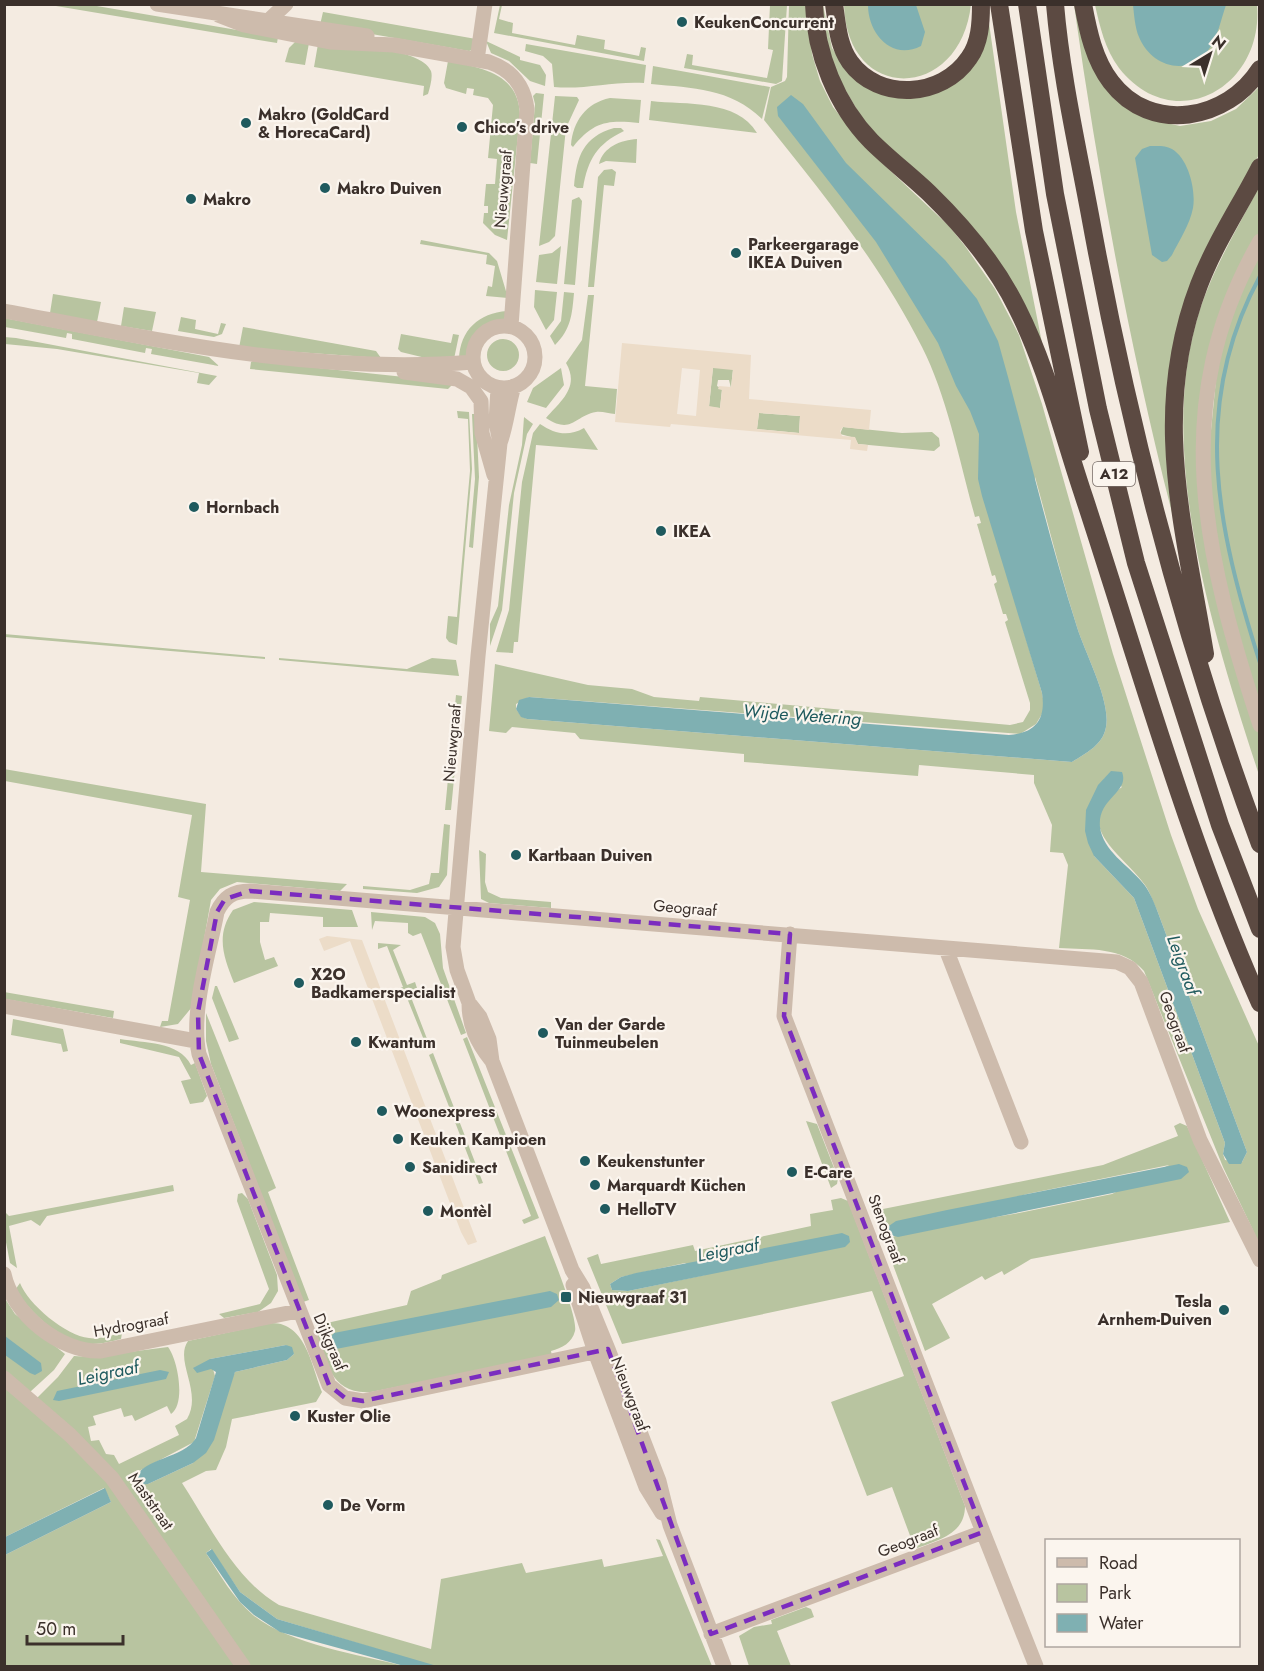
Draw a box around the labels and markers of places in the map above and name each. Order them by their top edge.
place label: KeukenConcurrent [694,11,835,34]
marker: KeukenConcurrent [675,15,689,29]
place label: Makro (GoldCard & HorecaCard) [258,103,389,144]
marker: Makro (GoldCard & HorecaCard) [239,116,253,130]
place label: Chico's drive [474,116,569,139]
marker: Chico's drive [455,120,469,134]
place label: Makro Duiven [337,177,442,200]
marker: Makro Duiven [318,181,332,195]
place label: Makro [203,188,251,211]
marker: Makro [184,192,198,206]
place label: Parkeergarage IKEA Duiven [748,233,859,274]
marker: Parkeergarage IKEA Duiven [729,246,743,260]
place label: Hornbach [206,496,279,519]
marker: Hornbach [187,500,201,514]
place label: IKEA [673,520,711,543]
marker: IKEA [654,524,668,538]
place label: Kartbaan Duiven [528,844,653,867]
marker: Kartbaan Duiven [509,848,523,862]
place label: X2O Badkamerspecialist [311,963,456,1004]
marker: X2O Badkamerspecialist [292,976,306,990]
place label: Van der Garde Tuinmeubelen [554,1013,665,1054]
marker: Van der Garde Tuinmeubelen [536,1026,550,1040]
place label: Kwantum [368,1031,436,1054]
marker: Kwantum [349,1035,363,1049]
place label: Woonexpress [394,1100,495,1123]
marker: Woonexpress [375,1104,389,1118]
place label: Keuken Kampioen [410,1128,546,1151]
marker: Keuken Kampioen [391,1132,405,1146]
place label: Keukenstunter [597,1150,705,1173]
marker: Keukenstunter [578,1154,592,1168]
place label: Sanidirect [422,1156,498,1179]
marker: Sanidirect [403,1160,417,1174]
place label: E-Care [804,1161,853,1184]
marker: E-Care [785,1165,799,1179]
place label: Marquardt Küchen [607,1174,746,1197]
marker: Marquardt Küchen [588,1178,602,1192]
place label: HelloTV [617,1198,677,1221]
place label: Montèl [440,1200,491,1223]
marker: HelloTV [598,1202,612,1216]
marker: Montèl [421,1204,435,1218]
place label: Nieuwgraaf 31 [578,1286,687,1309]
marker: Nieuwgraaf 31 [559,1290,573,1304]
place label: Tesla Arnhem-Duiven [1097,1290,1212,1331]
marker: Tesla Arnhem-Duiven [1217,1303,1231,1317]
place label: Kuster Olie [307,1405,391,1428]
marker: Kuster Olie [288,1409,302,1423]
place label: De Vorm [340,1494,405,1517]
marker: De Vorm [321,1498,335,1512]

